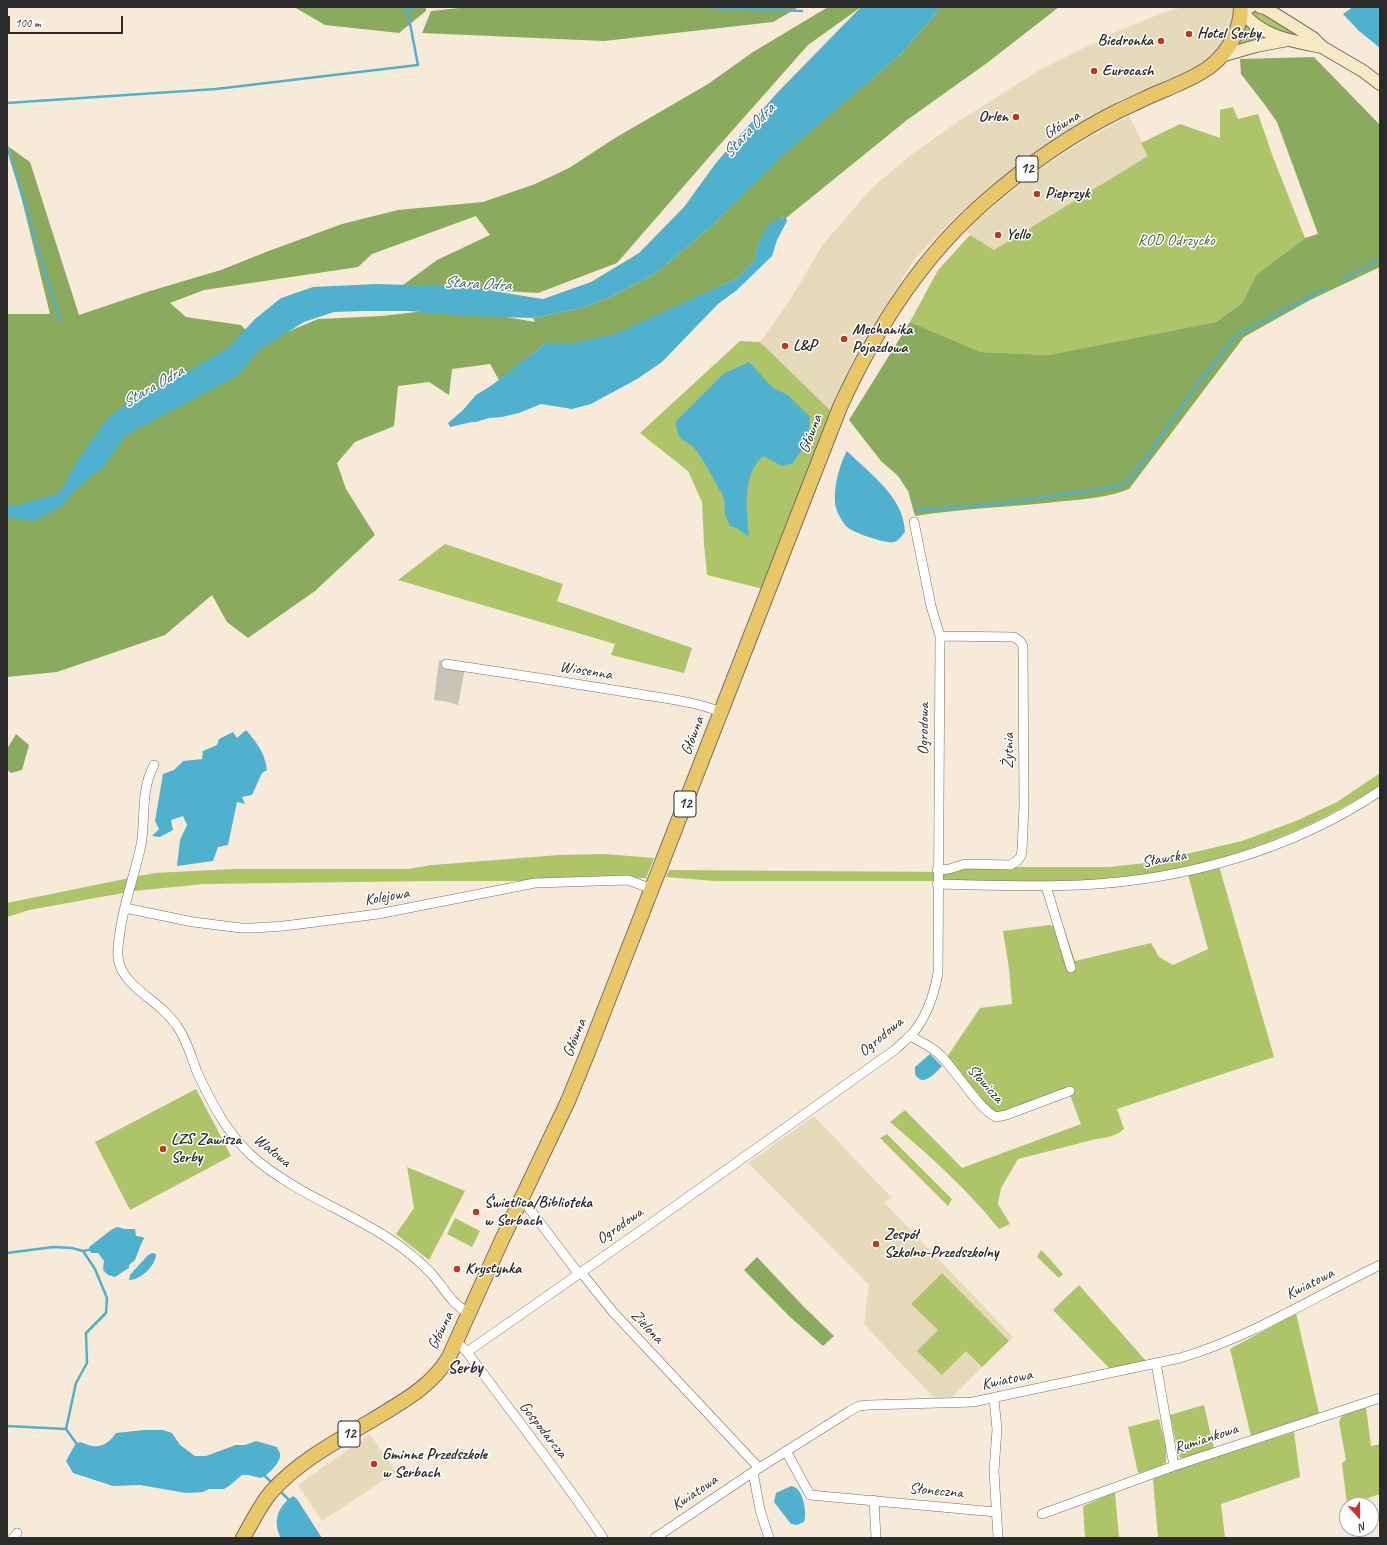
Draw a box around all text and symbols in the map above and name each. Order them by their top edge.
scale bar [10,8,125,34]
text: 100 m [15,15,41,31]
place label: Hotel Serby [1197,24,1261,44]
marker: Hotel Serby [1184,29,1194,39]
place label: Biedronka [1098,31,1153,51]
marker: Biedronka [1156,36,1166,46]
place label: Eurocash [1102,61,1154,81]
marker: Eurocash [1089,66,1099,76]
water label: Stara Odra [719,99,779,163]
street label: Główna [1040,106,1084,144]
place label: Orlen [979,107,1008,127]
marker: Orlen [1011,112,1021,122]
road number: 12 [1016,156,1038,182]
place label: Pieprzyk [1045,184,1089,204]
marker: Pieprzyk [1032,189,1042,199]
place label: Yello [1006,225,1030,245]
marker: Yello [993,230,1003,240]
park label: ROD Odrzycko [1137,231,1215,251]
water label: Stara Odra [443,272,511,296]
place label: Mechanika Pojazdowa [852,320,912,358]
marker: Mechanika Pojazdowa [839,334,849,344]
place label: L&P [793,336,816,356]
marker: L&P [780,341,790,351]
water label: Stara Odra [119,361,187,413]
street label: Główna [795,412,827,456]
street label: Wiosenna [558,657,614,685]
street label: Ogrodowa [914,703,934,755]
street label: Główna [677,714,709,758]
street label: Żytnia [999,733,1019,769]
road number: 12 [674,791,696,817]
street label: Sławska [1141,846,1187,872]
street label: Kolejowa [363,884,411,910]
street label: Ogrodowa [855,1013,907,1061]
street label: Główna [559,1016,591,1060]
street label: Słowicza [963,1061,1007,1107]
place label: LZS Zawisza Serby [171,1130,241,1168]
street label: Wałowa [250,1130,294,1172]
marker: LZS Zawisza Serby [158,1144,168,1154]
place label: Świetlica/Biblioteka w Serbach [484,1193,592,1231]
street label: Ogrodowa [593,1203,647,1249]
marker: Świetlica/Biblioteka w Serbach [471,1207,481,1217]
place label: Zespół Szkolno-Przedszkolny [884,1225,998,1263]
marker: Zespół Szkolno-Przedszkolny [871,1239,881,1249]
place label: Krystynka [465,1259,521,1279]
marker: Krystynka [452,1264,462,1274]
street label: Kwiatowa [1283,1264,1337,1304]
street label: Zielona [627,1306,667,1348]
street label: Główna [424,1309,458,1353]
district label: Serby [447,1357,483,1379]
street label: Kwiatowa [980,1365,1034,1395]
street label: Gospodarcza [515,1398,571,1462]
street label: Rumiankowa [1172,1420,1240,1458]
road number: 12 [338,1421,360,1447]
place label: Gminne Przedszkole w Serbach [382,1445,487,1483]
marker: Gminne Przedszkole w Serbach [369,1459,379,1469]
street label: Kwiatowa [668,1471,722,1515]
street label: Słoneczna [908,1479,964,1503]
north arrow [1339,1497,1379,1537]
text: N [1357,1520,1369,1535]

